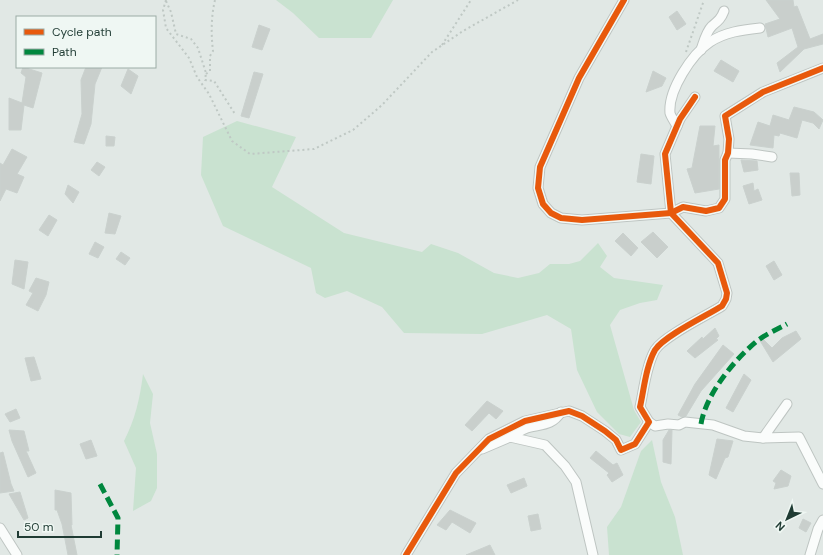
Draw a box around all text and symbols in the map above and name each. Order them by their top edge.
legend [16,16,156,68]
text: Cycle path [52,24,112,40]
text: Path [52,44,77,60]
north arrow [767,499,807,539]
scale bar [18,513,101,539]
text: N [772,518,788,534]
text: 50 m [24,519,53,535]

